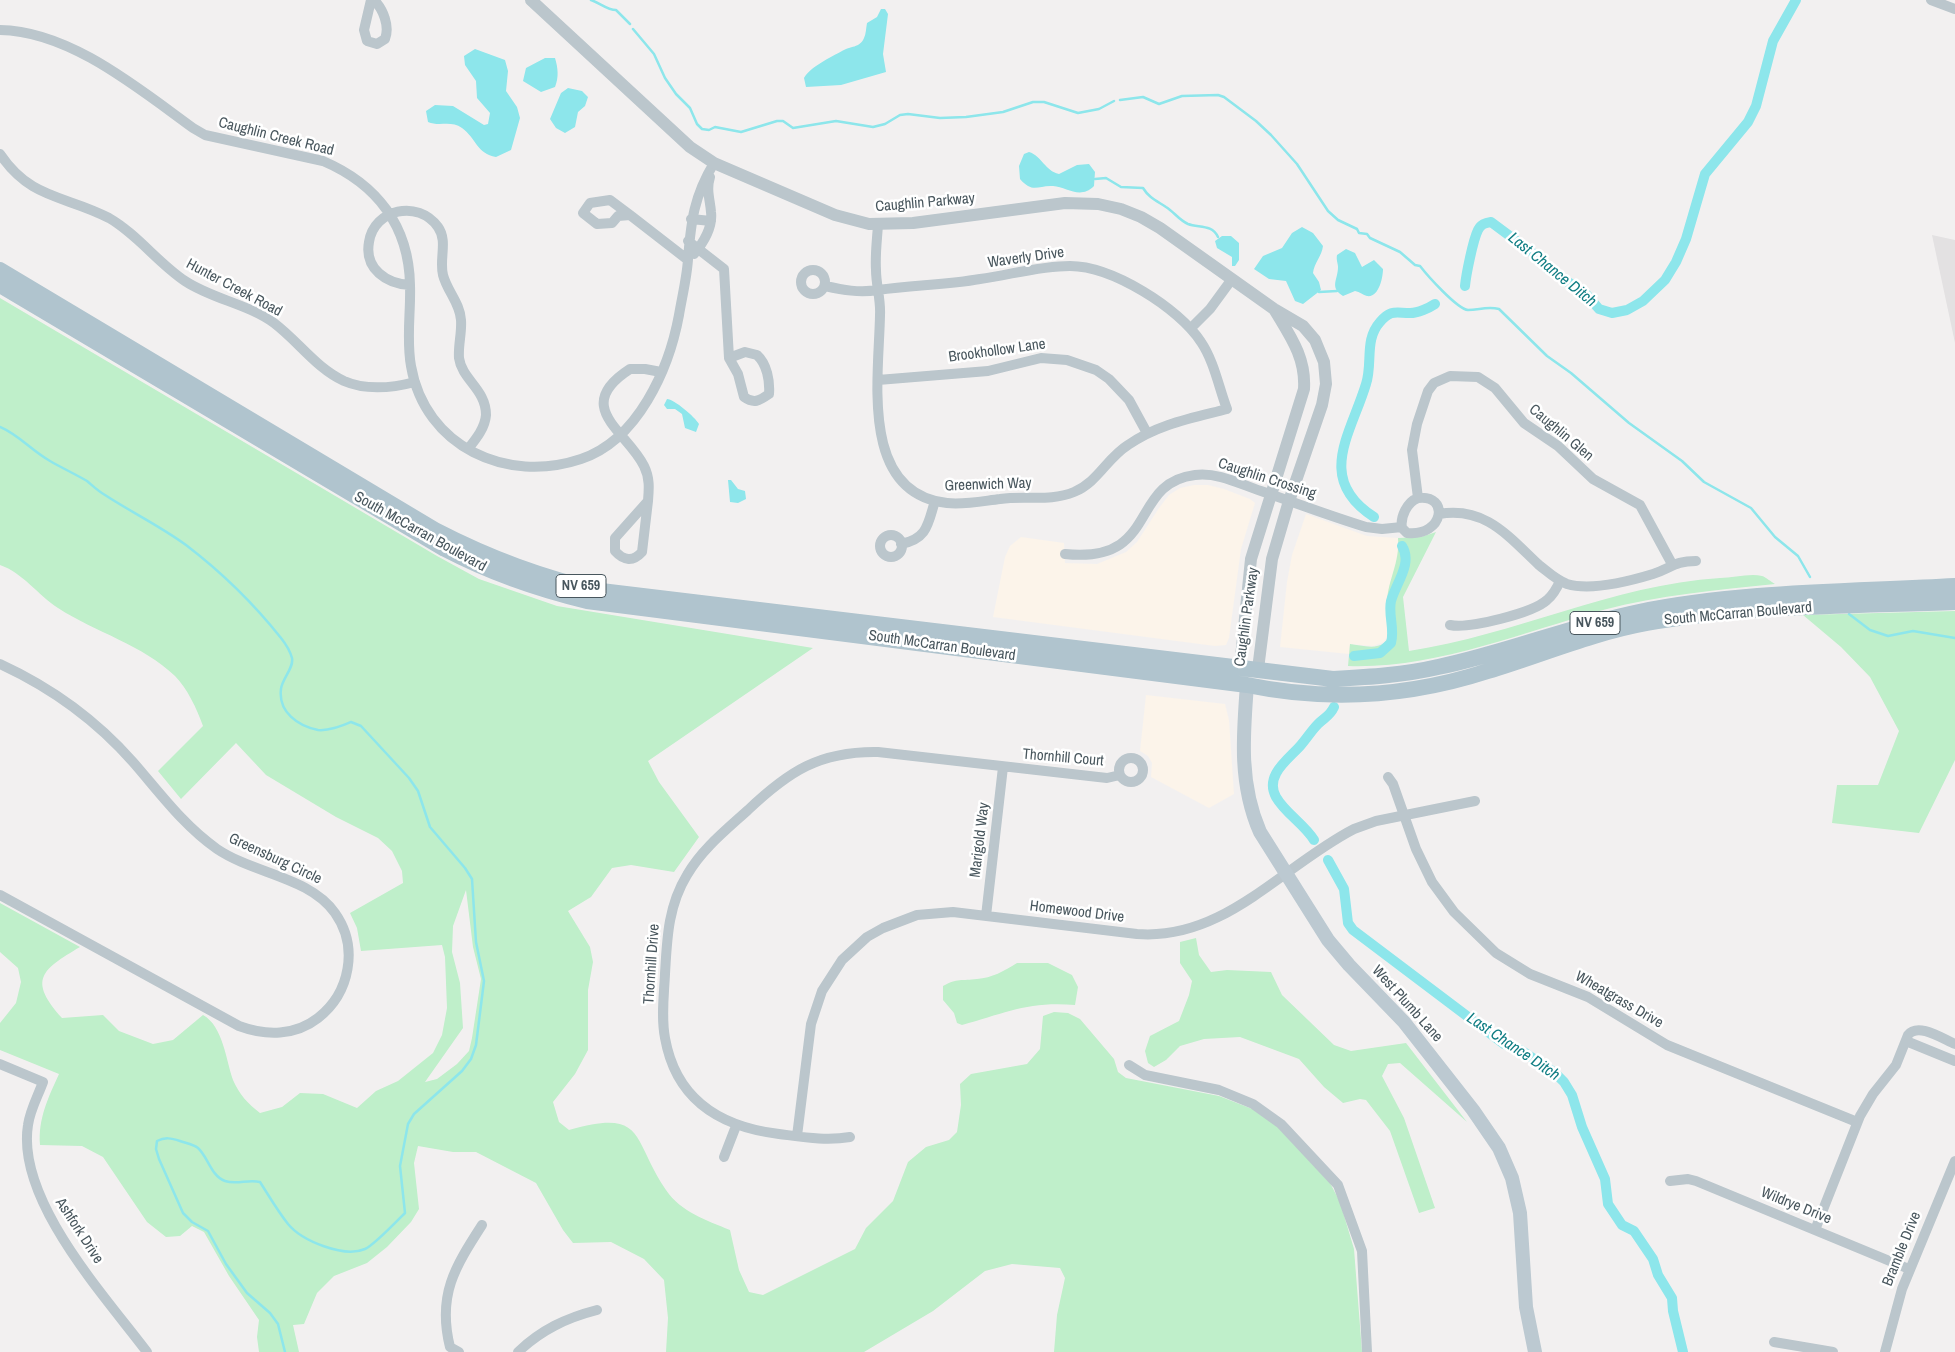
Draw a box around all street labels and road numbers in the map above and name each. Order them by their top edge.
street label: Caughlin Creek Road [216,114,336,160]
street label: Caughlin Parkway [875,190,975,216]
street label: Waverly Drive [987,244,1065,272]
street label: Hunter Creek Road [183,255,285,321]
street label: Brookhollow Lane [947,335,1047,367]
street label: Caughlin Glen [1525,401,1597,465]
street label: Caughlin Crossing [1216,455,1318,503]
street label: Greenwich Way [944,474,1032,496]
street label: South McCarran Boulevard [351,488,489,576]
street label: Caughlin Parkway [1231,566,1263,668]
road number: NV 659 [556,574,606,598]
street label: South McCarran Boulevard [1663,599,1813,629]
road number: NV 659 [1570,612,1620,634]
street label: South McCarran Boulevard [867,627,1017,665]
street label: Thornhill Court [1022,745,1104,771]
street label: Marigold Way [966,801,994,879]
street label: Greensburg Circle [226,830,324,888]
street label: Homewood Drive [1029,897,1125,927]
street label: Thornhill Drive [640,923,664,1005]
street label: West Plumb Lane [1368,962,1446,1046]
street label: Wheatgrass Drive [1572,968,1666,1032]
street label: Wildrye Drive [1758,1184,1834,1228]
street label: Ashfork Drive [51,1195,107,1267]
street label: Bramble Drive [1879,1209,1925,1289]

